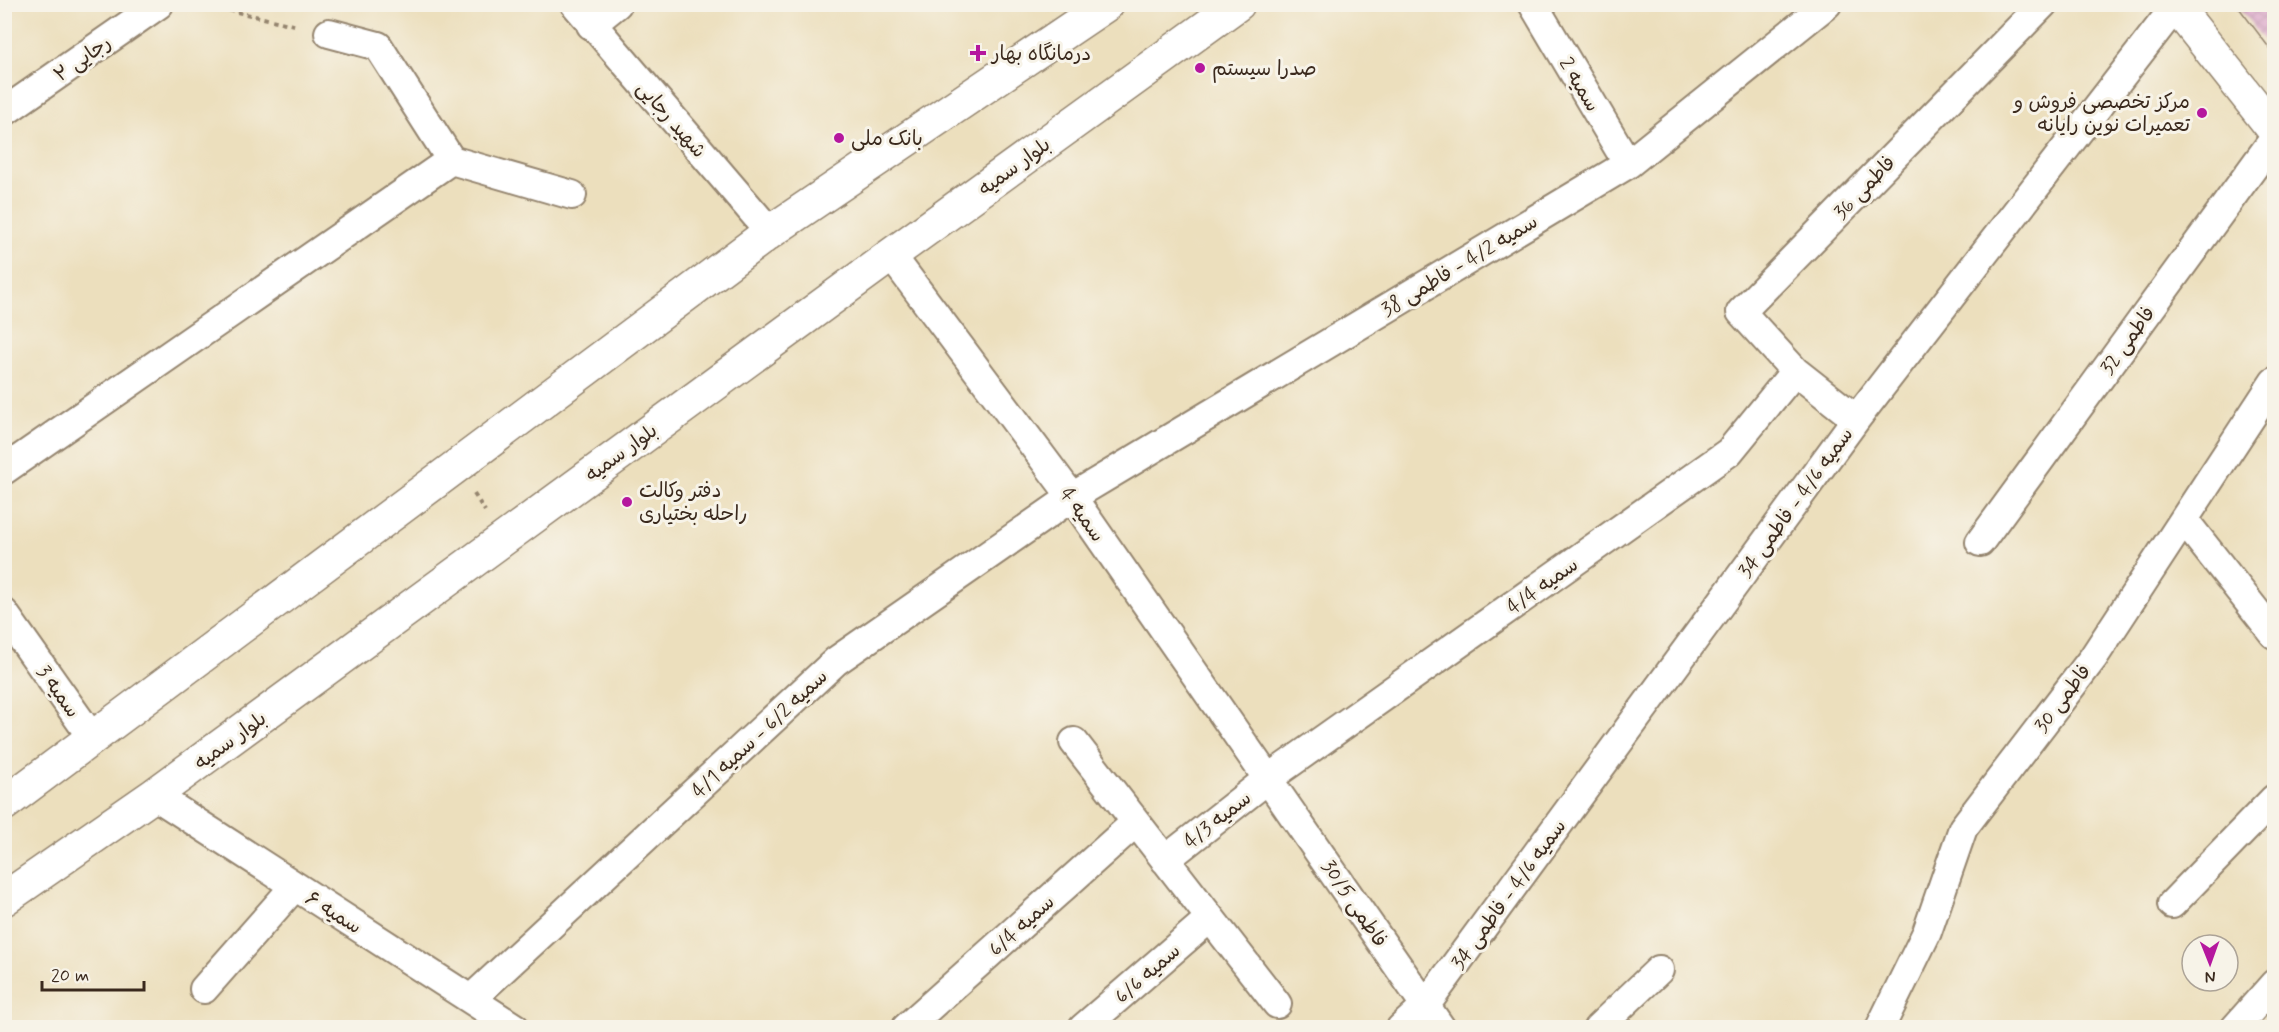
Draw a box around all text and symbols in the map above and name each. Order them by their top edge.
street label: رجایی ۲ [49,30,117,89]
place label: درمانگاه بهار [990,41,1091,68]
marker: درمانگاه بهار [969,44,987,62]
street label: سمیه 2 [1552,52,1606,117]
place label: صدرا سیستم [1212,56,1317,83]
marker: صدرا سیستم [1193,61,1207,75]
street label: شهید رجایی [630,76,712,164]
place label: مرکز تخصصی فروش و تعمیرات نوین رایانه [2012,89,2190,139]
marker: مرکز تخصصی فروش و تعمیرات نوین رایانه [2195,106,2209,120]
place label: بانک ملی [851,126,923,153]
marker: بانک ملی [832,131,846,145]
street label: بلوار سمیه [973,132,1057,203]
street label: فاطمی 36 [1828,150,1902,226]
street label: سمیه 4/2 - فاطمی 38 [1376,209,1543,324]
street label: فاطمی 32 [2094,301,2162,380]
street label: بلوار سمیه [580,418,664,489]
street label: سمیه 4/6 - فاطمی 34 [1732,422,1860,584]
place label: دفتر وکالت راحله بختیاری [639,478,748,528]
street label: سمیه 4 [1053,482,1110,548]
marker: دفتر وکالت راحله بختیاری [620,495,634,509]
street label: سمیه 4/4 [1502,552,1584,621]
street label: فاطمی 30 [2029,659,2098,739]
street label: سمیه 3 [30,660,86,724]
street label: سمیه 6/2 - سمیه 4/1 [686,664,834,804]
street label: بلوار سمیه [189,706,273,777]
street label: سمیه 4/3 [1178,785,1257,855]
street label: سمیه 4/6 - فاطمی 34 [1445,814,1573,976]
street label: فاطمی 30/5 [1315,855,1393,953]
street label: سمیه ۶ [300,885,367,941]
street label: سمیه 6/4 [983,889,1061,963]
north arrow [2180,933,2240,993]
street label: سمیه 6/6 [1109,938,1187,1010]
scale bar [42,954,144,992]
text: 20 m [51,964,89,988]
text: N [2205,966,2216,987]

